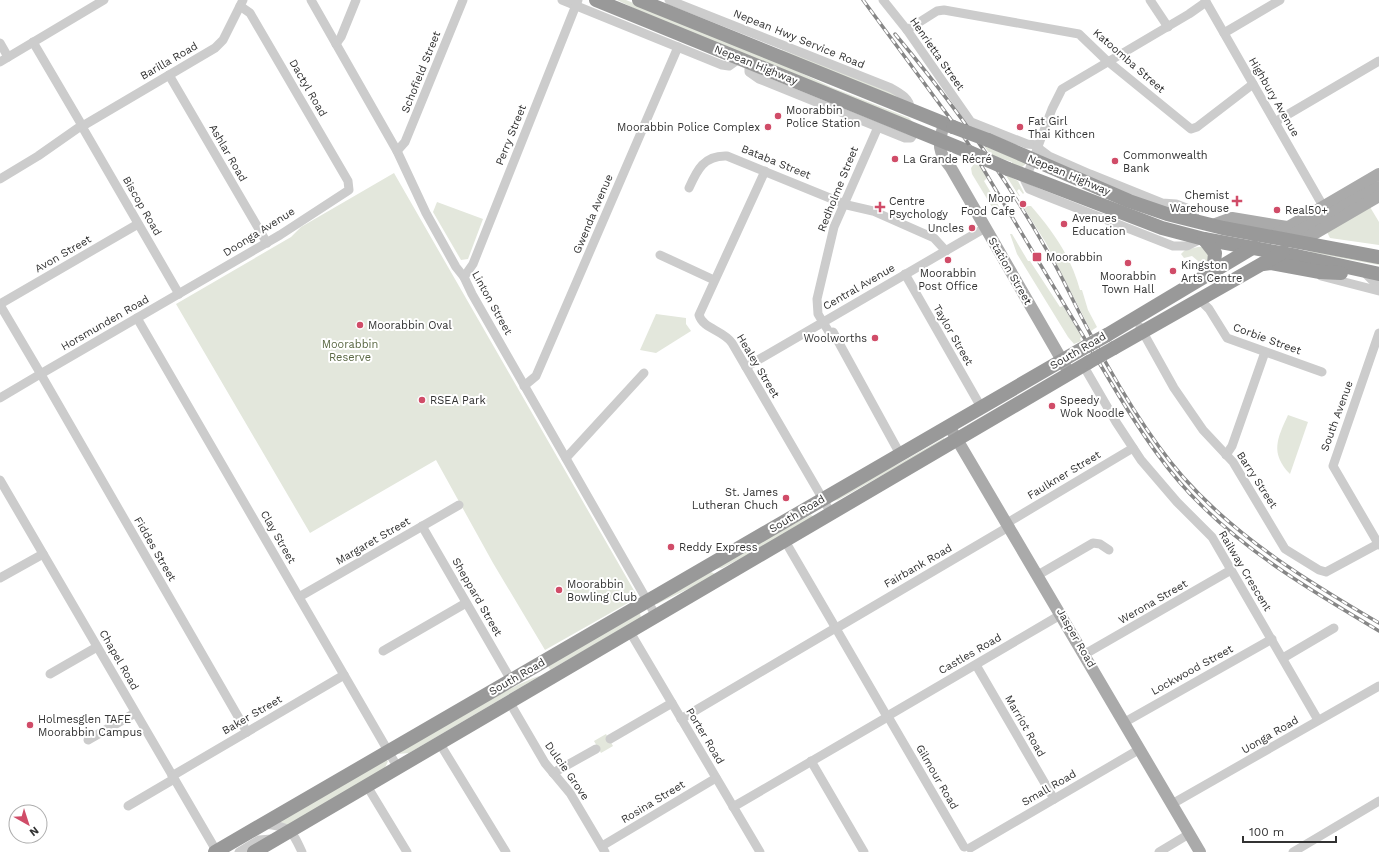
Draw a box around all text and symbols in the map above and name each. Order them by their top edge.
street label: Nepean Hwy Service Road [731,7,867,71]
street label: Henrietta Street [907,15,967,93]
street label: Katoomba Street [1090,26,1168,96]
street label: Schofield Street [399,29,444,115]
street label: Barilla Road [138,39,200,83]
street label: Nepean Highway [712,42,800,88]
street label: Highbury Avenue [1246,55,1302,139]
street label: Dactyl Road [286,57,330,119]
street label: Perry Street [493,102,529,167]
place label: Moorabbin Police Station [786,104,860,130]
marker: Moorabbin Police Station [773,111,783,121]
place label: Fat Girl Thai Kithcen [1028,115,1095,141]
place label: Moorabbin Police Complex [617,121,760,134]
street label: Ashlar Road [206,122,250,184]
marker: Moorabbin Police Complex [763,122,773,132]
marker: Fat Girl Thai Kithcen [1015,122,1025,132]
street label: Bataba Street [739,142,813,182]
street label: Redholme Street [815,144,861,234]
place label: Commonwealth Bank [1123,149,1208,175]
street label: Nepean Highway [1026,152,1113,198]
place label: La Grande Récré [903,153,992,166]
marker: La Grande Récré [890,154,900,164]
marker: Commonwealth Bank [1110,156,1120,166]
street label: Gwenda Avenue [570,172,616,256]
street label: Biscop Road [120,174,164,238]
place label: Chemist Warehouse [1170,189,1229,215]
place label: Moor Food Cafe [961,192,1016,218]
place label: Centre Psychology [889,195,948,221]
marker: Chemist Warehouse [1232,196,1242,206]
marker: Moor Food Cafe [1018,199,1028,209]
marker: Centre Psychology [874,201,886,213]
place label: Real50+ [1285,204,1328,217]
street label: Doonga Avenue [221,205,297,259]
marker: Real50+ [1272,205,1282,215]
place label: Avenues Education [1072,212,1126,238]
marker: Avenues Education [1059,219,1069,229]
place label: Uncles [928,222,964,235]
marker: Uncles [967,223,977,233]
street label: Avon Street [33,232,94,275]
street label: Station Street [985,235,1035,307]
marker: Moorabbin [1031,251,1043,263]
place label: Moorabbin [1046,251,1103,264]
marker: Moorabbin Post Office [943,255,953,265]
marker: Moorabbin Town Hall [1123,258,1133,268]
place label: Kingston Arts Centre [1181,259,1242,285]
street label: Central Avenue [821,261,897,313]
marker: Kingston Arts Centre [1168,266,1178,276]
place label: Moorabbin Post Office [918,267,978,293]
street label: Linton Street [469,269,515,338]
place label: Moorabbin Town Hall [1100,270,1156,296]
street label: Horsmunden Road [59,293,151,353]
street label: Taylor Street [930,302,976,368]
place label: Moorabbin Oval [368,319,452,332]
marker: Moorabbin Oval [355,320,365,330]
street label: Corbie Street [1231,321,1303,357]
street label: South Road [1048,330,1108,372]
street label: Healey Street [734,332,782,401]
place label: Woolworths [803,332,867,345]
marker: Woolworths [870,333,880,343]
park label: Moorabbin Reserve [322,338,378,364]
street label: South Avenue [1318,379,1356,453]
place label: RSEA Park [430,394,486,407]
place label: Speedy Wok Noodle [1060,394,1124,420]
marker: RSEA Park [417,395,427,405]
marker: Speedy Wok Noodle [1047,401,1057,411]
street label: Faulkner Street [1025,448,1103,502]
street label: Barry Street [1234,449,1280,511]
place label: St. James Lutheran Chuch [692,486,778,512]
street label: South Road [767,492,827,536]
marker: St. James Lutheran Chuch [781,493,791,503]
street label: Clay Street [258,508,299,566]
street label: Fiddes Street [131,514,179,584]
street label: Margaret Street [333,514,413,568]
street label: Railway Crescent [1216,528,1274,614]
place label: Reddy Express [679,541,758,554]
street label: Fairbank Road [882,541,954,591]
marker: Reddy Express [666,542,676,552]
street label: Sheppard Street [449,556,505,639]
street label: Werona Street [1116,577,1190,627]
place label: Moorabbin Bowling Club [567,578,637,604]
marker: Moorabbin Bowling Club [554,585,564,595]
street label: Jasper Road [1054,606,1098,670]
street label: Chapel Road [97,628,141,692]
street label: Castles Road [936,631,1004,677]
street label: Lockwood Street [1149,642,1235,698]
street label: South Road [487,656,547,698]
street label: Baker Street [220,692,285,737]
street label: Marriot Road [1002,693,1048,759]
street label: Porter Road [683,706,727,766]
place label: Holmesglen TAFE Moorabbin Campus [38,713,142,739]
street label: Uonga Road [1239,713,1301,757]
marker: Holmesglen TAFE Moorabbin Campus [25,720,35,730]
street label: Dulcie Grove [542,739,592,803]
street label: Gilmour Road [913,742,961,812]
street label: Small Road [1019,767,1079,809]
street label: Rosina Street [619,778,688,826]
north arrow [8,804,48,844]
scale bar [1243,818,1336,844]
text: N [27,824,41,839]
text: 100 m [1249,825,1284,839]

